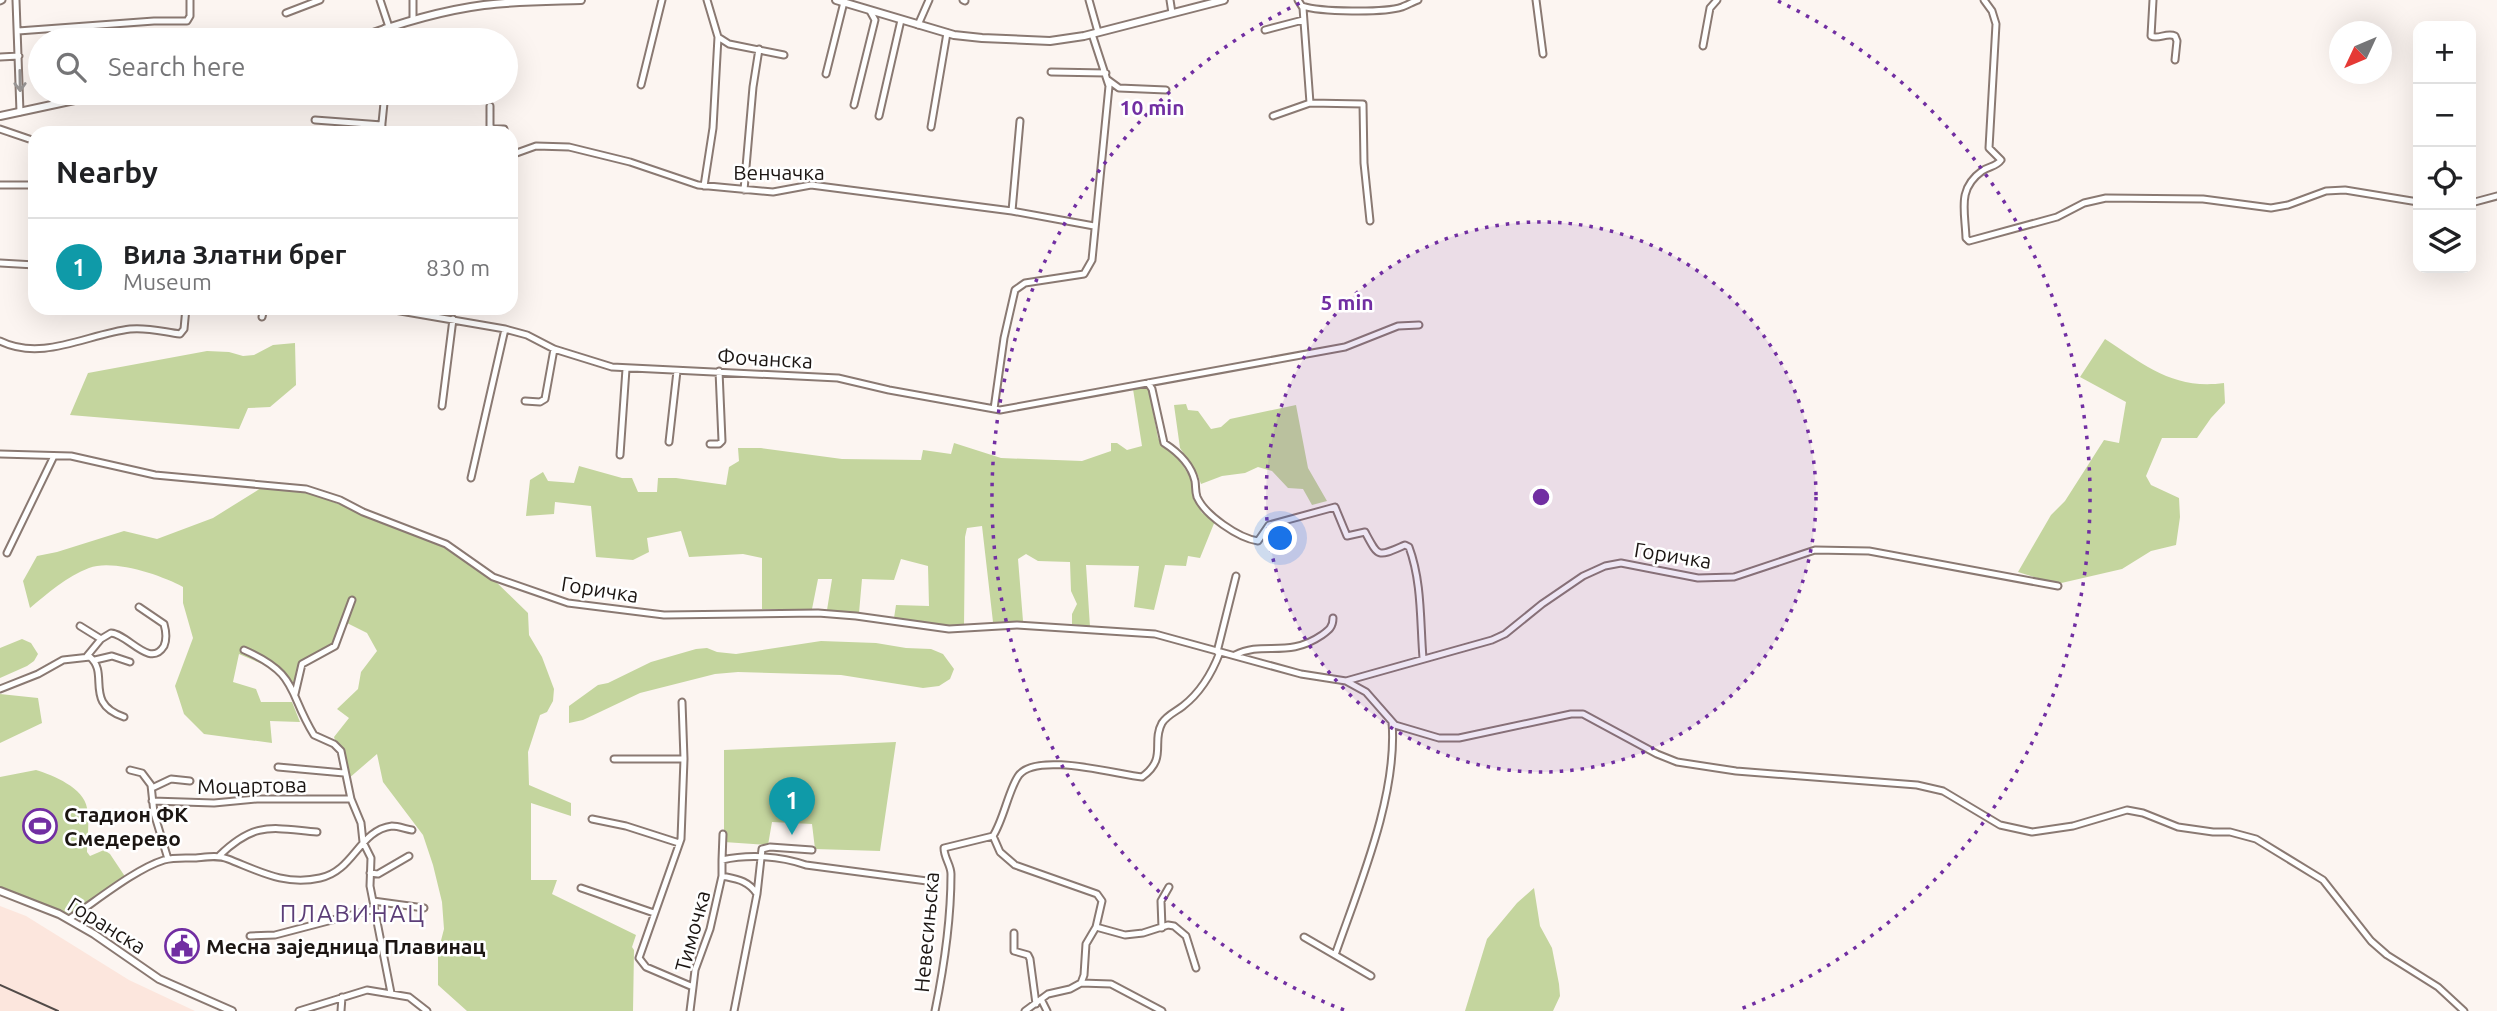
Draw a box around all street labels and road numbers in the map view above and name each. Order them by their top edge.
street label: Венчачка [733,160,825,184]
street label: Фочанска [717,344,813,372]
street label: Горичка [1633,537,1713,573]
street label: Горичка [560,571,640,607]
street label: Моцартова [197,772,307,798]
street label: Невесињска [909,871,943,993]
street label: Тимочка [670,888,714,974]
street label: Горанска [64,892,150,958]

